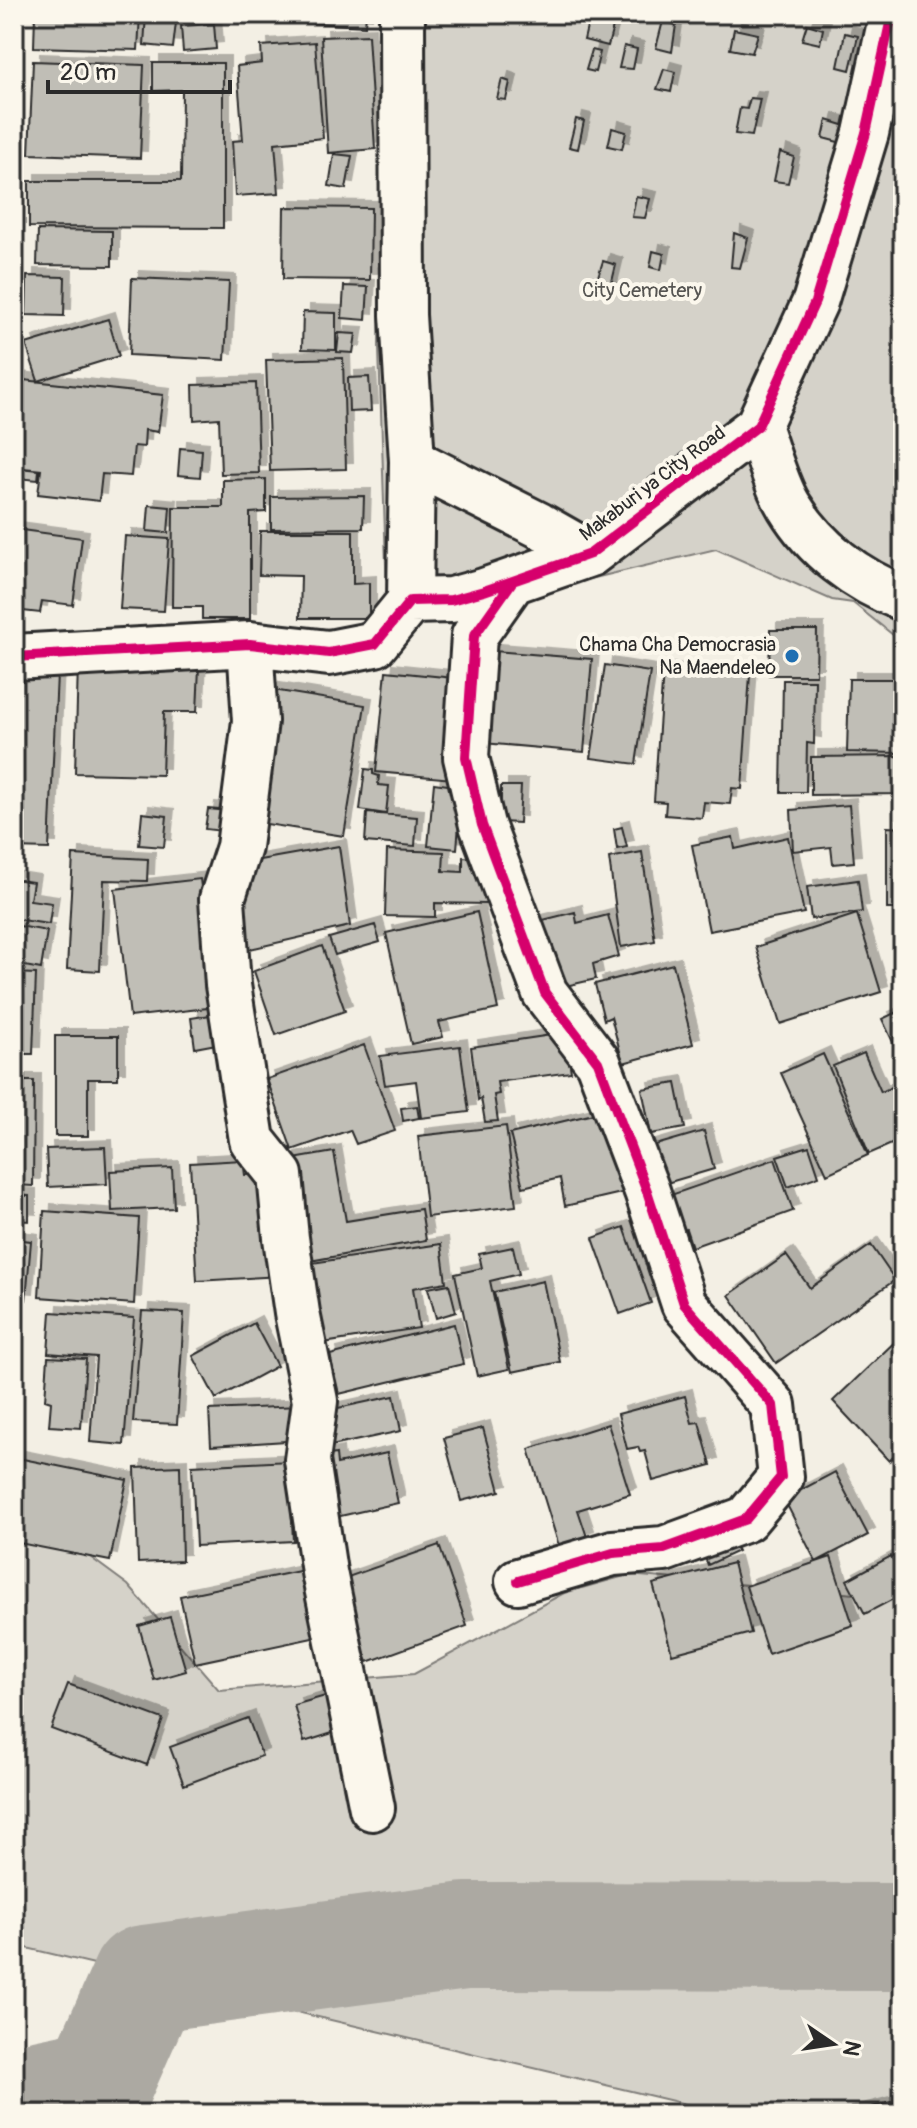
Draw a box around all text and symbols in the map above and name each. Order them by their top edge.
scale bar [48,44,230,94]
text: 20 m [60,58,116,87]
park label: City Cemetery [582,278,702,303]
street label: Makaburi ya City Road [574,420,730,547]
place label: Chama Cha Democrasia Na Maendeleo [579,632,776,680]
marker: Chama Cha Democrasia Na Maendeleo [783,647,801,665]
north arrow [793,2004,873,2084]
text: N [836,2038,867,2059]

